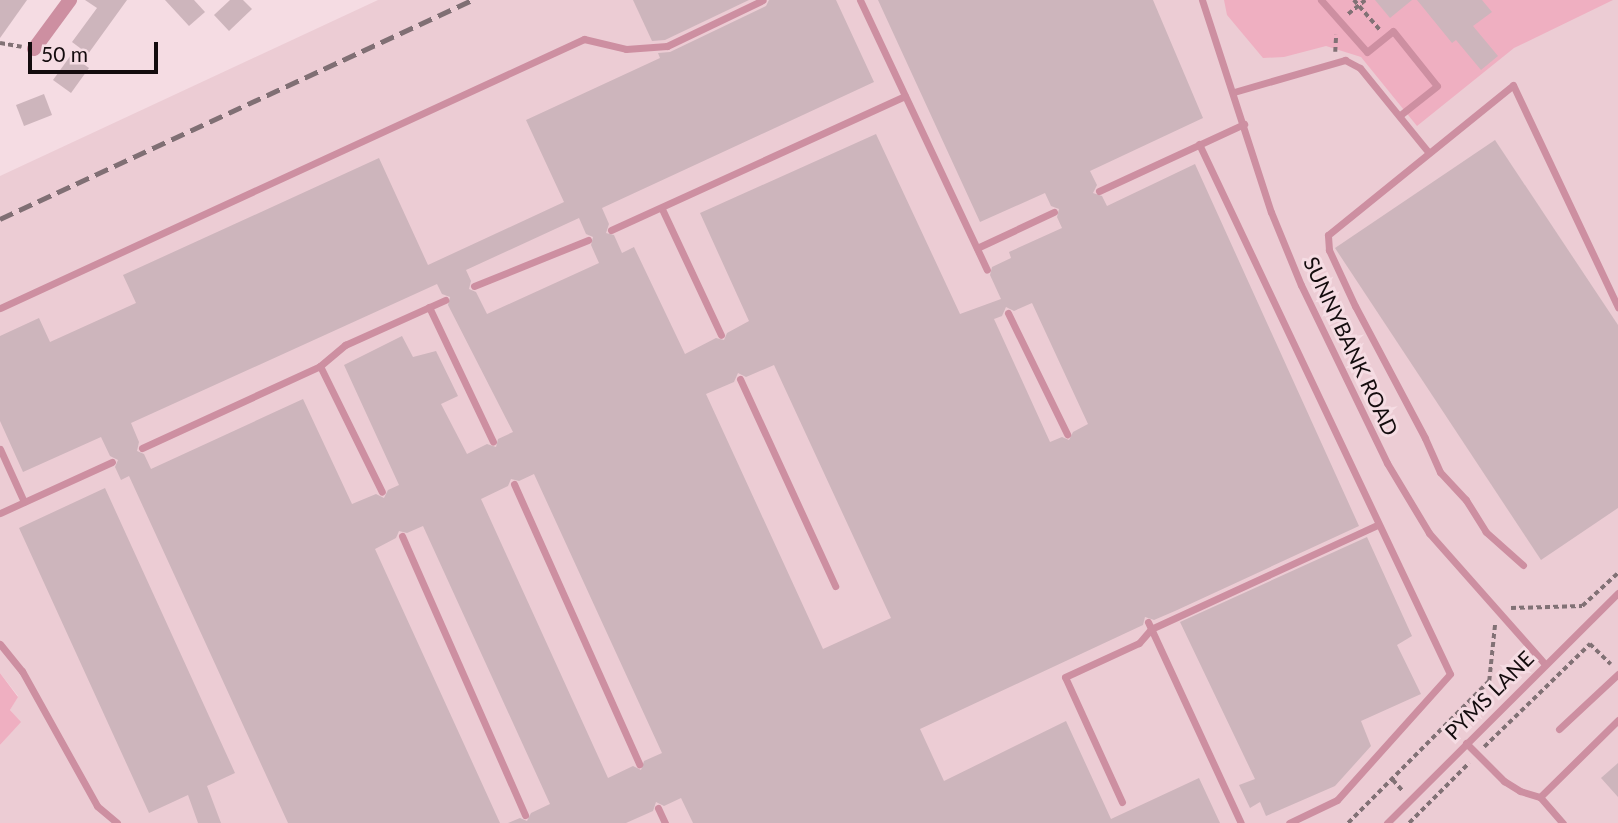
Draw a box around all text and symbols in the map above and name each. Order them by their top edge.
scale bar [32,28,161,72]
text: 50 m [41,41,88,66]
street label: SUNNYBANK ROAD [1298,253,1404,439]
street label: PYMS LANE [1439,645,1539,745]

